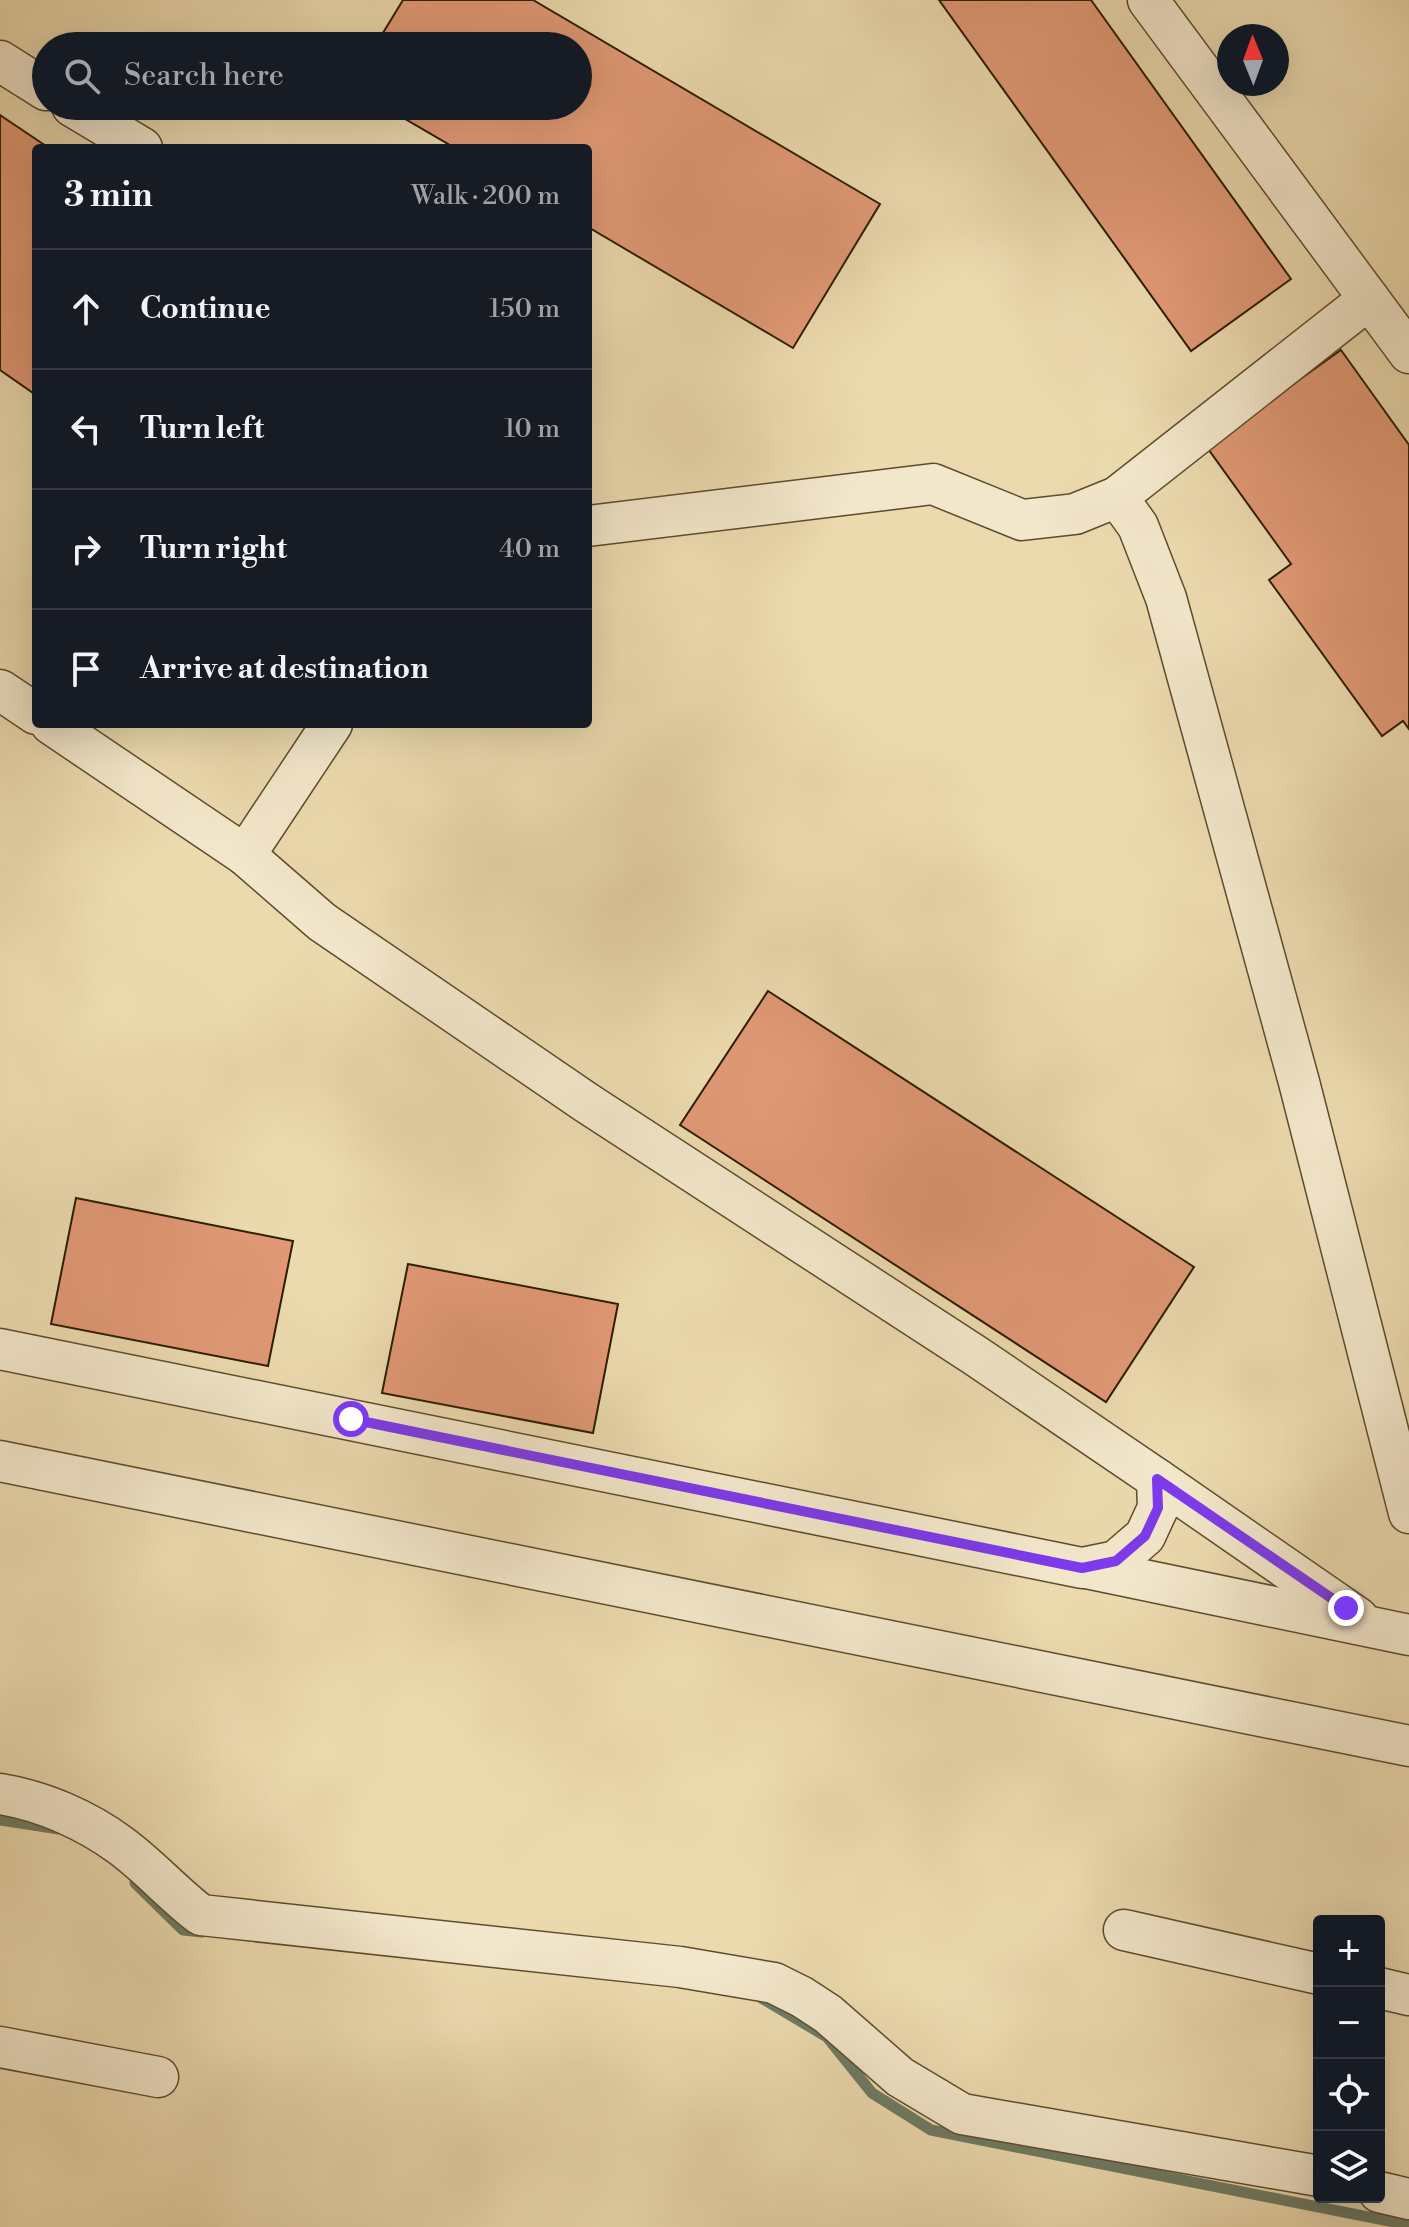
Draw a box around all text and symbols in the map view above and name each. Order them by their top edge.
north arrow [1217,24,1289,96]
search box [32,32,592,120]
icon: search [60,54,104,98]
text: Search here [124,57,284,95]
text: 3 min [64,175,153,217]
text: Walk · 200 m [411,180,560,212]
icon: ahead [64,287,108,331]
text: Continue [140,290,271,328]
text: 150 m [489,293,560,325]
icon: left [64,407,108,451]
text: Turn left [140,410,264,448]
text: 10 m [504,413,560,445]
icon: right [64,527,108,571]
text: Turn right [140,530,287,568]
text: 40 m [499,533,560,565]
icon: arrive [64,647,108,691]
text: Arrive at destination [140,650,429,688]
route start [333,1401,369,1437]
route end [1328,1590,1364,1626]
map controls [1313,1915,1385,2203]
button: + [1313,1915,1385,1987]
button: − [1313,1987,1385,2059]
button: locate [1313,2059,1385,2131]
button: layers [1313,2131,1385,2203]

